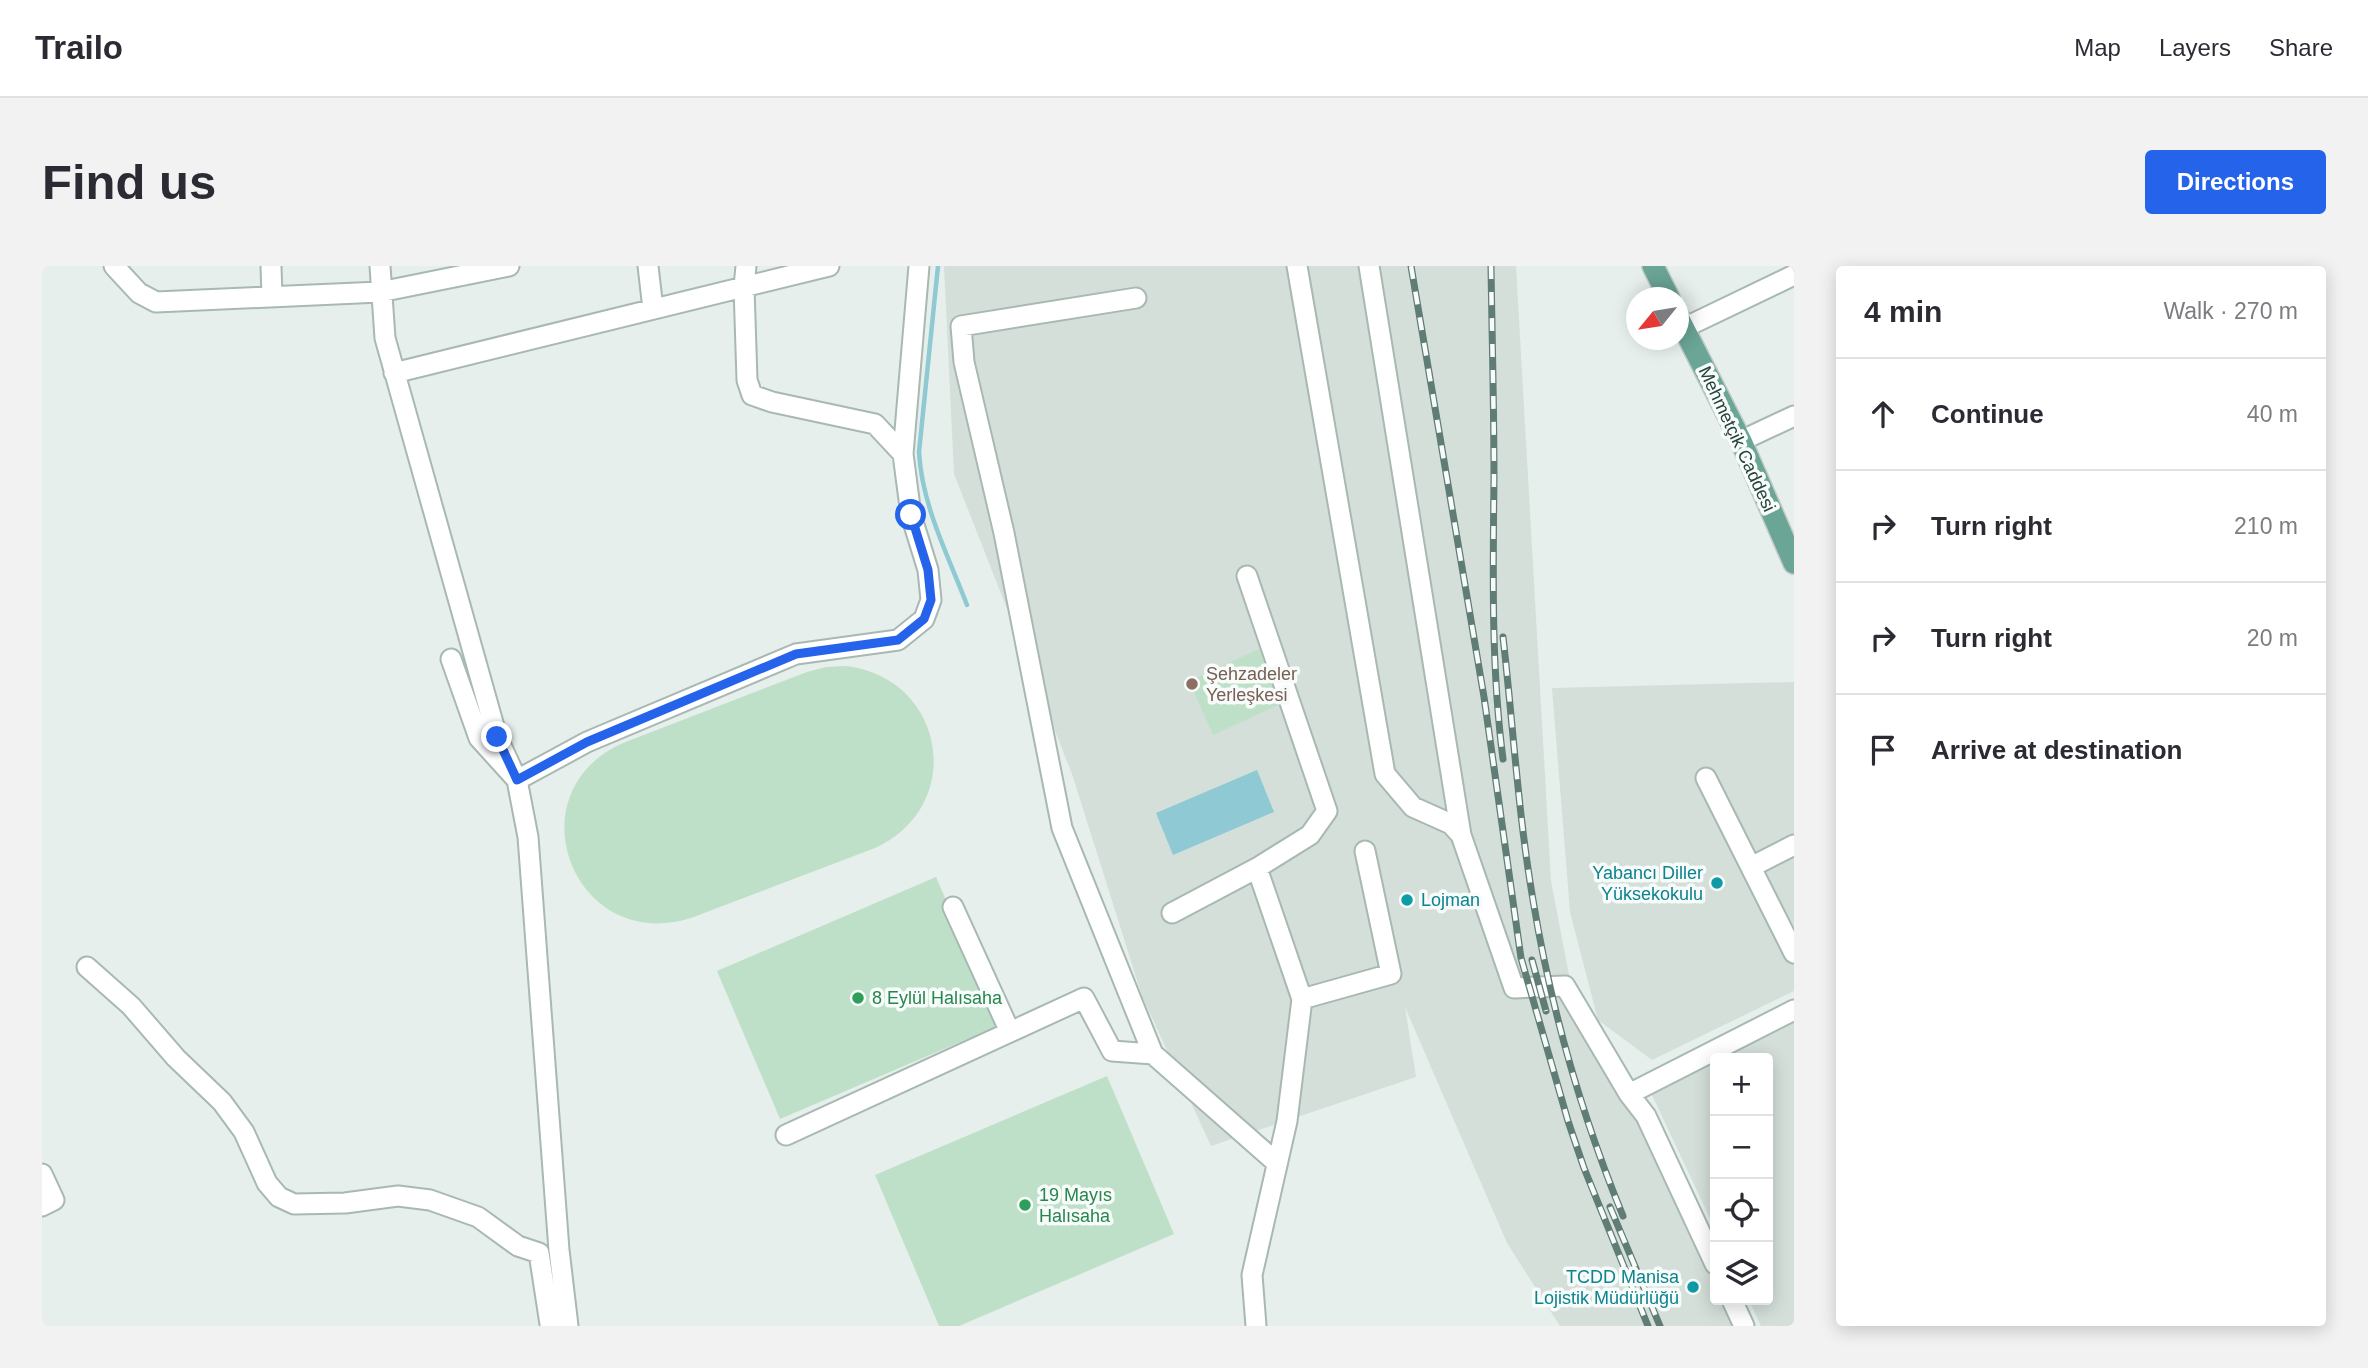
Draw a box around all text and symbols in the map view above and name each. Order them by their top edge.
text: Trailo [35,29,123,66]
text: Map [2074,34,2121,61]
text: Layers [2159,34,2231,61]
text: Share [2269,34,2333,61]
button: Directions [2145,150,2326,214]
text: Find us [42,155,216,209]
north arrow [1626,287,1689,350]
text: 4 min [1864,295,1942,328]
text: Walk · 270 m [2163,298,2298,324]
street label: Mehmetçik Caddesi [1695,363,1779,515]
icon: ahead [1864,395,1902,433]
text: Continue [1931,399,2044,429]
text: 40 m [2247,401,2298,427]
route start [895,499,926,530]
icon: right [1864,507,1902,545]
text: Turn right [1931,511,2052,541]
text: 210 m [2234,513,2298,539]
icon: right [1864,619,1902,657]
text: Turn right [1931,623,2052,653]
text: 20 m [2247,625,2298,651]
place label: Şehzadeler Yerleşkesi [1206,664,1297,705]
marker: Şehzadeler Yerleşkesi [1184,676,1200,692]
route end [481,721,512,752]
icon: arrive [1864,731,1902,769]
text: Arrive at destination [1931,735,2182,765]
place label: Yabancı Diller Yüksekokulu [1592,863,1703,904]
marker: Yabancı Diller Yüksekokulu [1709,875,1725,891]
place label: Lojman [1421,890,1480,910]
marker: Lojman [1399,892,1415,908]
place label: 8 Eylül Halısaha [872,988,1003,1008]
marker: 8 Eylül Halısaha [850,990,866,1006]
map controls [1710,1053,1773,1305]
button: + [1710,1053,1773,1116]
button: − [1710,1116,1773,1179]
button: locate [1710,1179,1773,1242]
place label: 19 Mayıs Halısaha [1039,1185,1112,1226]
marker: 19 Mayıs Halısaha [1017,1197,1033,1213]
button: layers [1710,1242,1773,1305]
place label: TCDD Manisa Lojistik Müdürlüğü [1534,1267,1680,1308]
marker: TCDD Manisa Lojistik Müdürlüğü [1685,1279,1701,1295]

